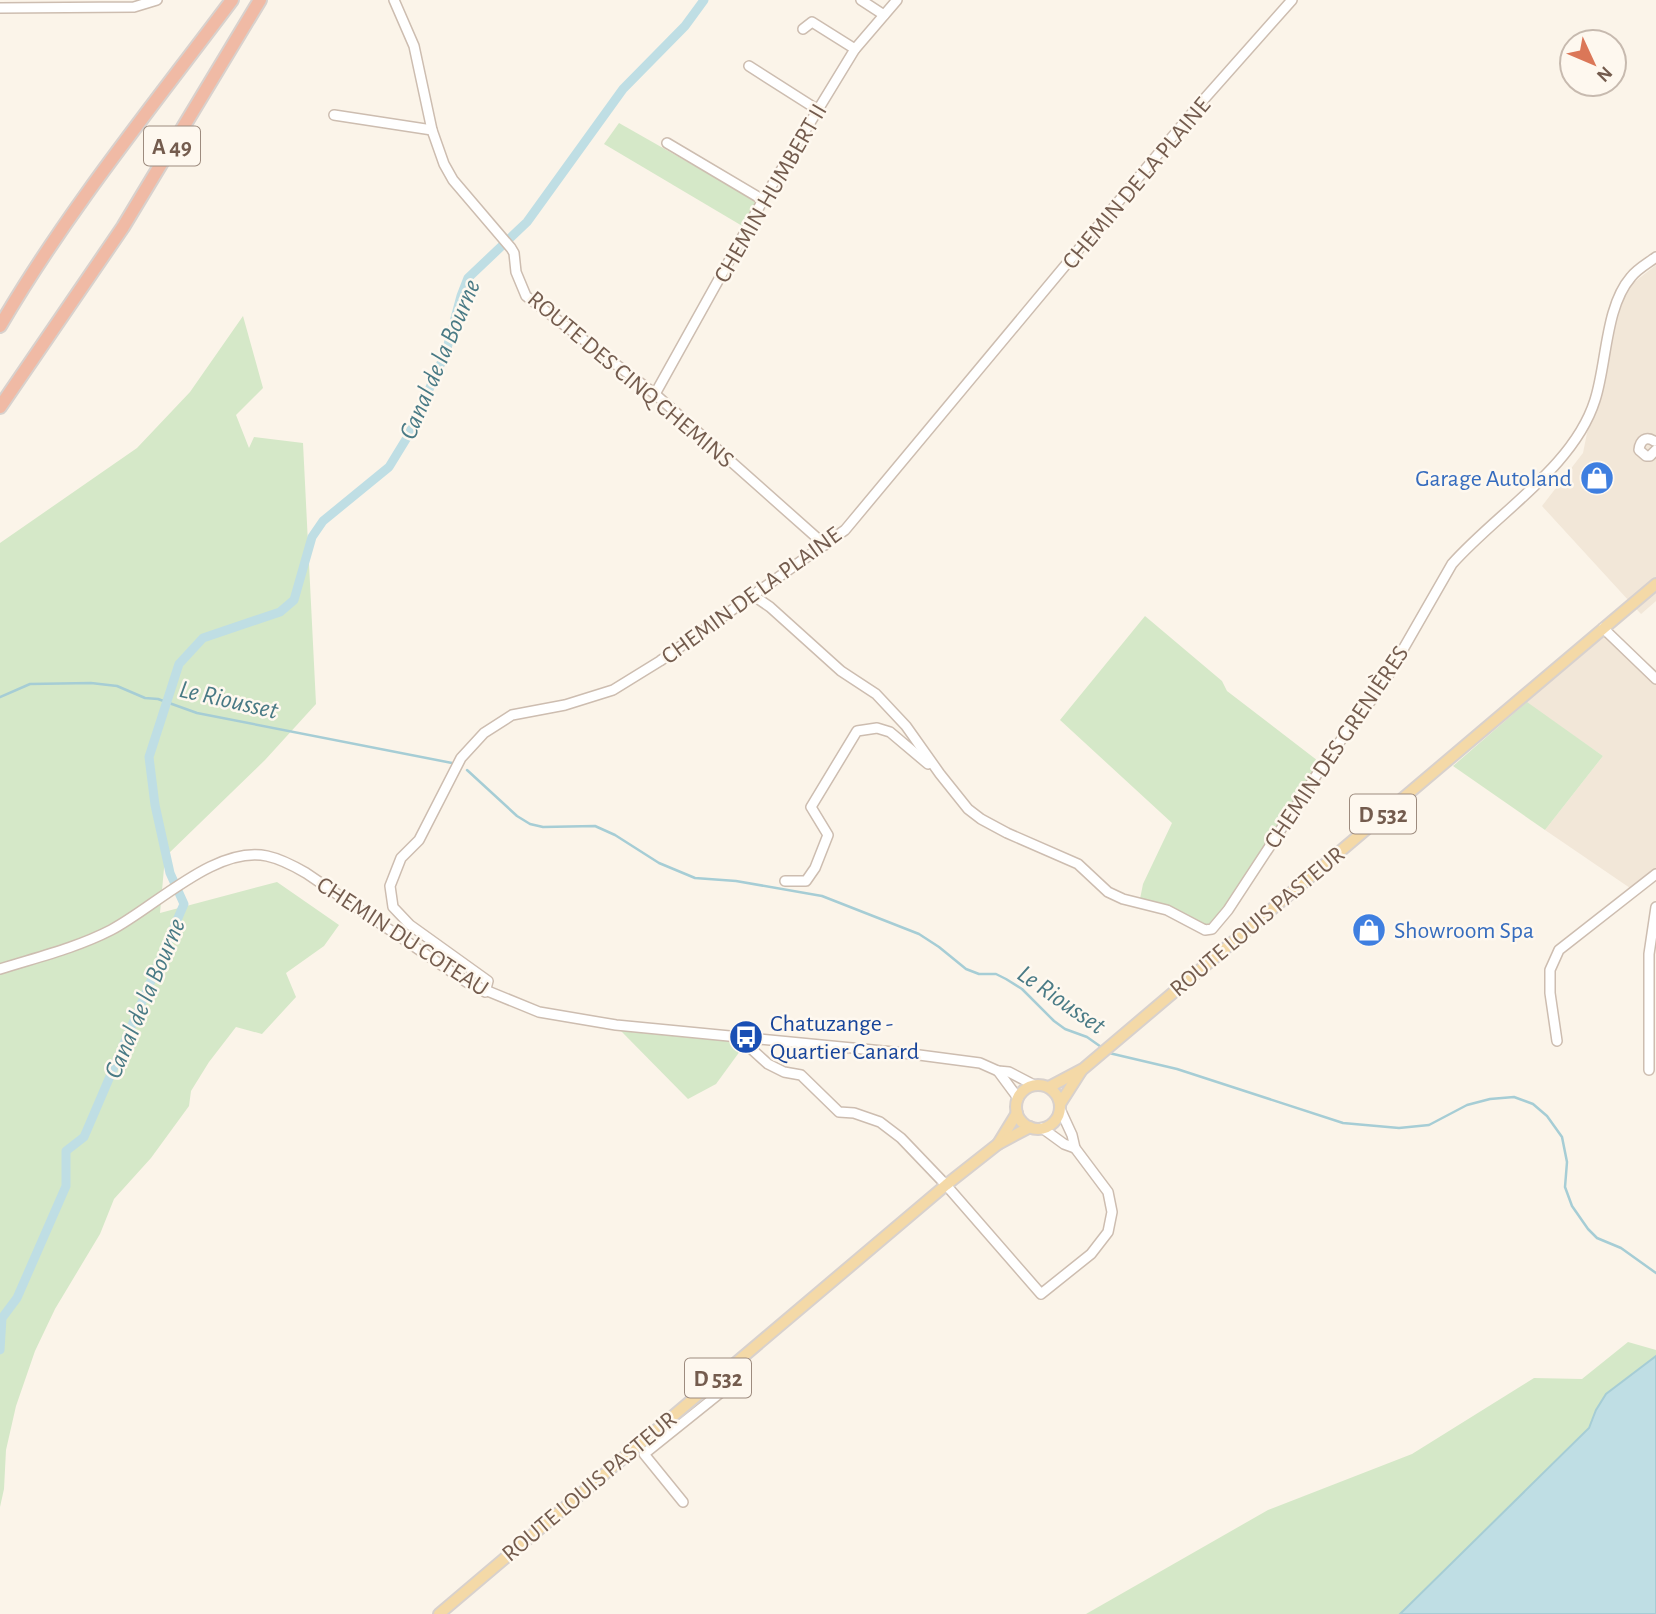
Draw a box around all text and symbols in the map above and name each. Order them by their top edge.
north arrow [1558,28,1628,98]
text: N [1593,62,1616,85]
street label: CHEMIN DE LA PLAINE [1058,93,1216,274]
street label: CHEMIN HUMBERT II [710,100,832,287]
road number: A 49 [144,127,200,166]
water label: Canal de la Bourne [395,276,485,443]
street label: ROUTE DES CINQ CHEMINS [523,287,738,473]
shop icon: Garage Autoland [1578,459,1616,497]
place label: Garage Autoland [1415,467,1572,491]
street label: CHEMIN DE LA PLAINE [657,522,846,669]
street label: CHEMIN DES GRENIÈRES [1259,641,1413,853]
water label: Le Riousset [177,676,281,724]
road number: D 532 [1350,794,1416,834]
street label: ROUTE LOUIS PASTEUR [1166,842,1349,1002]
street label: CHEMIN DU COTEAU [312,873,493,1001]
shop icon: Showroom Spa [1350,911,1388,949]
water label: Canal de la Bourne [100,915,190,1082]
place label: Showroom Spa [1394,919,1534,943]
water label: Le Riousset [1013,960,1111,1040]
place label: Chatuzange - Quartier Canard [770,1012,919,1064]
bus stop icon: Chatuzange - Quartier Canard [727,1018,765,1056]
road number: D 532 [685,1358,751,1398]
street label: ROUTE LOUIS PASTEUR [498,1407,681,1567]

